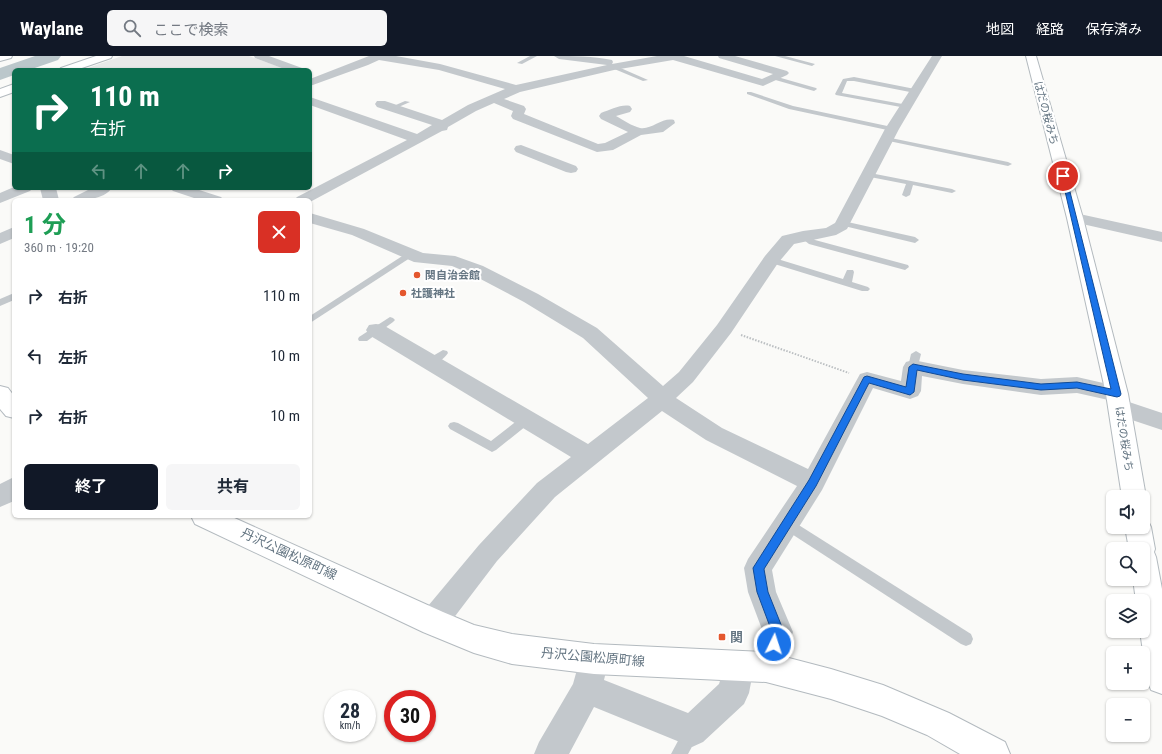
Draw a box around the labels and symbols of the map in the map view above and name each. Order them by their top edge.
street label: はだの桜みち [1031,80,1061,146]
pin [1046,159,1080,193]
place label: 関自治会館 [425,269,480,282]
marker: 関自治会館 [412,270,422,280]
place label: 社護神社 [411,287,455,300]
marker: 社護神社 [398,288,408,298]
street label: はだの桜みち [1112,405,1136,473]
street label: 丹沢公園松原町線 [239,525,339,583]
position arrow [753,623,795,665]
place label: 関 [730,630,743,645]
marker: 関 [717,632,727,642]
street label: 丹沢公園松原町線 [541,645,645,669]
speed limit sign: 30 [384,690,436,742]

